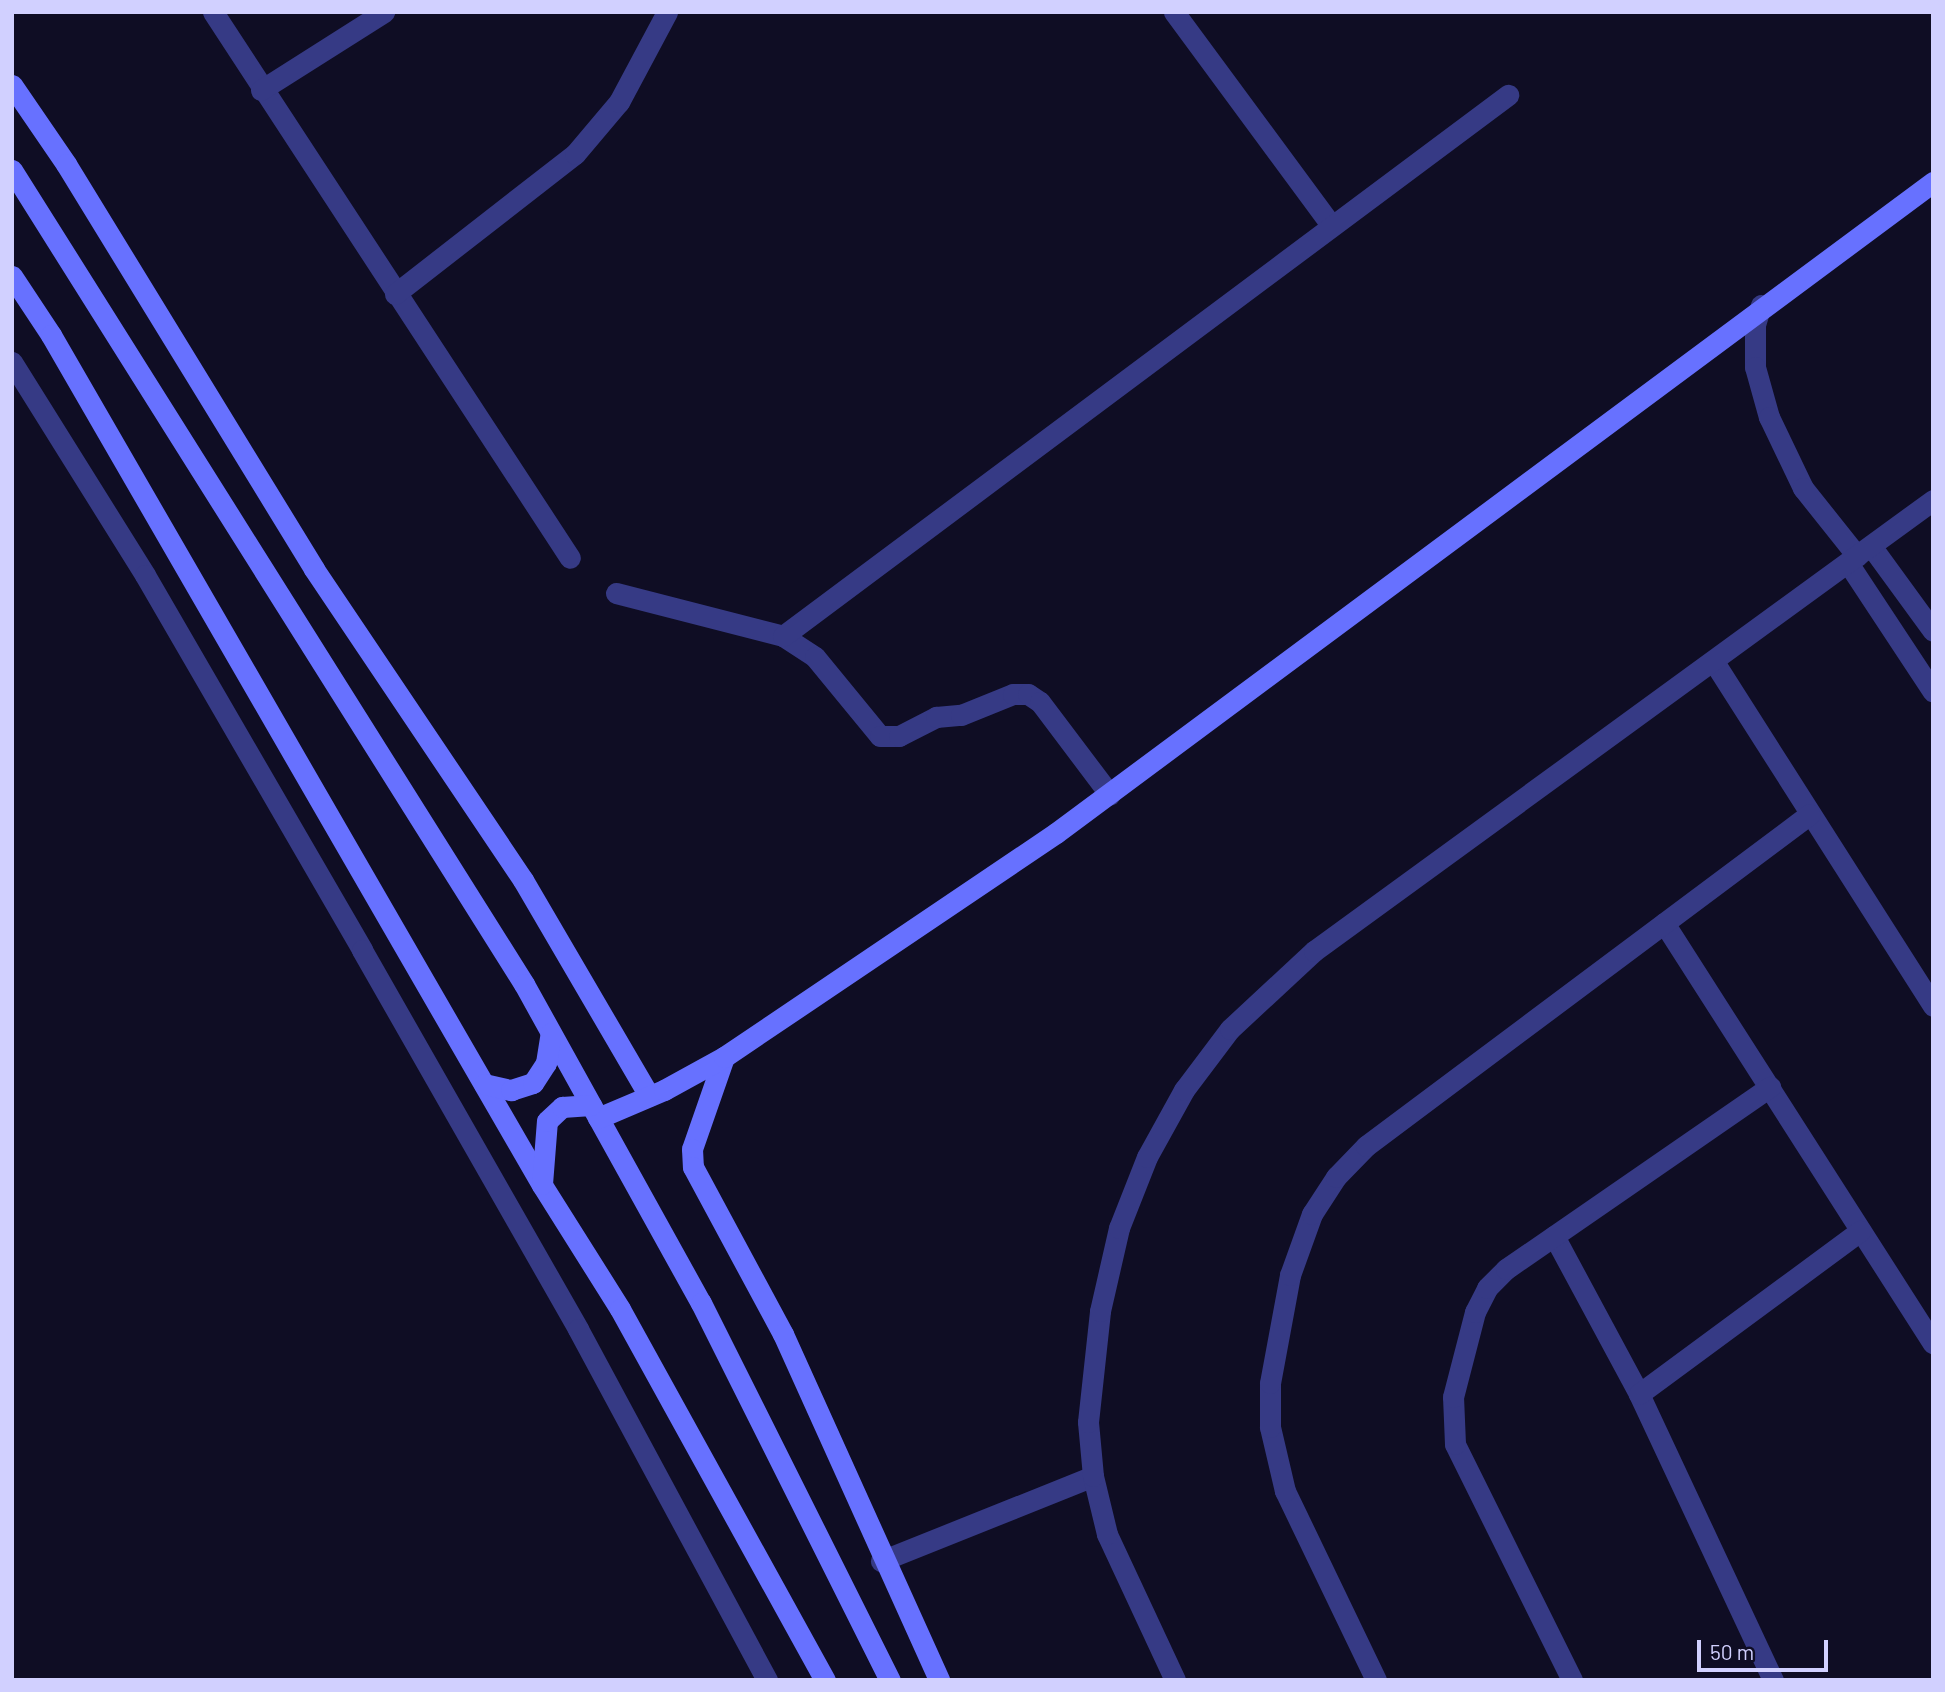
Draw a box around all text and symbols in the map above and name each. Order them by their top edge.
scale bar [1700,1626,1831,1670]
text: 50 m [1710,1639,1754,1664]

